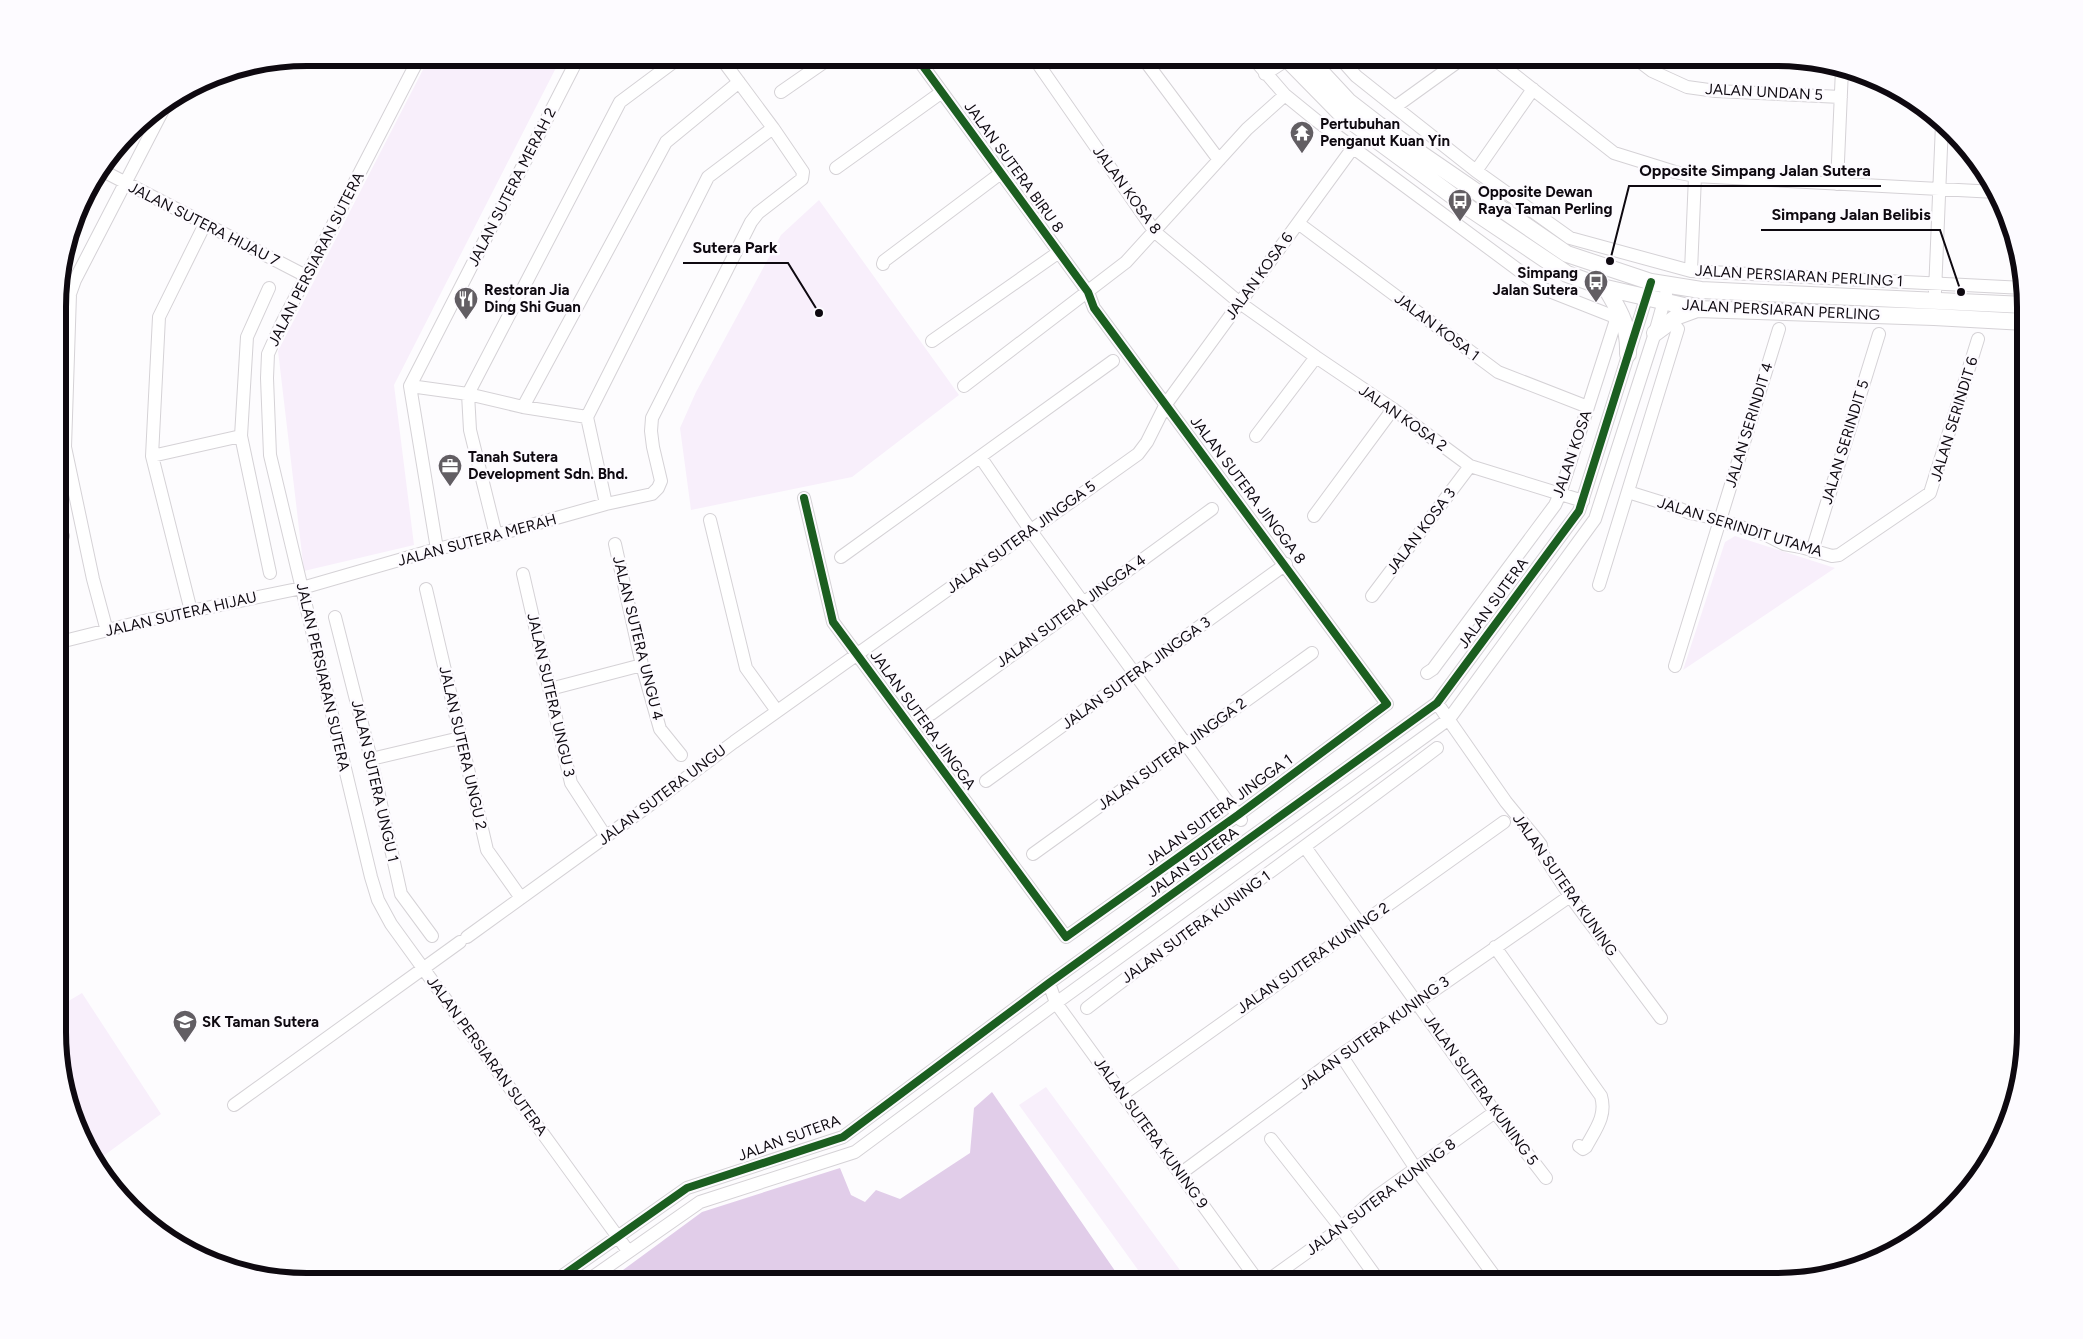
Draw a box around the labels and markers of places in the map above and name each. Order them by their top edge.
place label: Pertubuhan Penganut Kuan Yin [1320,115,1450,150]
temple icon: Pertubuhan Penganut Kuan Yin [1289,120,1315,154]
callout: Opposite Simpang Jalan Sutera [1629,155,1881,186]
place label: Opposite Dewan Raya Taman Perling [1478,183,1612,218]
bus stop icon: Opposite Dewan Raya Taman Perling [1447,188,1473,222]
callout: Simpang Jalan Belibis [1761,199,1940,230]
callout: Sutera Park [683,232,788,263]
place label: Simpang Jalan Sutera [1492,264,1578,299]
bus stop icon: Simpang Jalan Sutera [1583,269,1609,303]
place label: Restoran Jia Ding Shi Guan [484,281,581,316]
restaurant icon: Restoran Jia Ding Shi Guan [453,286,479,320]
place label: Tanah Sutera Development Sdn. Bhd. [468,448,628,483]
office icon: Tanah Sutera Development Sdn. Bhd. [437,453,463,487]
school or university icon: SK Taman Sutera [172,1009,198,1043]
place label: SK Taman Sutera [202,1013,319,1031]

